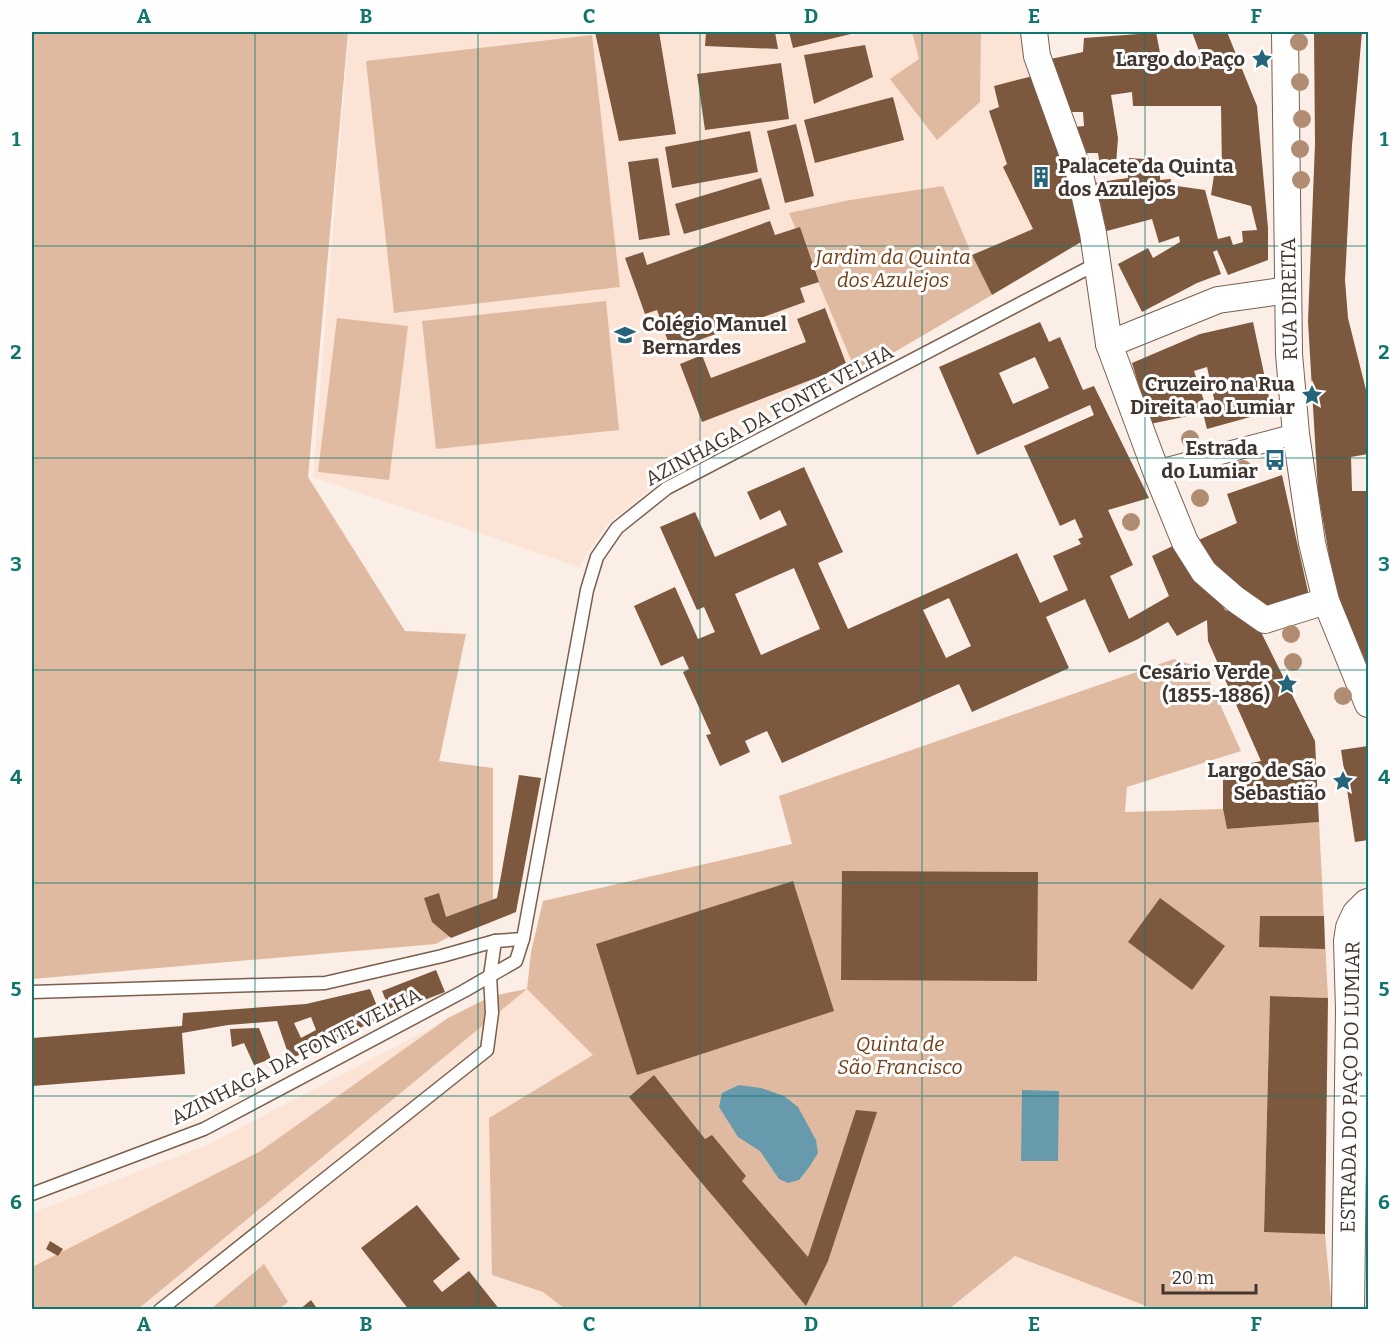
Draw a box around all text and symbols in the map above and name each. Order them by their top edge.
text: A [137,4,152,28]
text: B [360,4,373,28]
text: C [583,4,595,28]
text: D [804,4,818,28]
text: E [1028,4,1040,28]
text: F [1250,4,1262,28]
place label: Largo do Paço [1116,47,1245,71]
place icon: Largo do Paço [1250,47,1274,71]
text: 1 [12,127,21,151]
text: 1 [1380,127,1389,151]
place label: Palacete da Quinta dos Azulejos [1058,154,1234,201]
building icon: Palacete da Quinta dos Azulejos [1029,165,1053,189]
street label: RUA DIREITA [1276,237,1302,361]
park label: Jardim da Quinta dos Azulejos [813,245,971,293]
place label: Colégio Manuel Bernardes [642,312,787,359]
school or university icon: Colégio Manuel Bernardes [613,323,637,347]
street label: AZINHAGA DA FONTE VELHA [641,339,898,491]
text: 2 [10,340,22,364]
text: 2 [1378,340,1390,364]
place label: Cruzeiro na Rua Direita ao Lumiar [1130,372,1296,419]
place icon: Cruzeiro na Rua Direita ao Lumiar [1300,383,1324,407]
place label: Estrada do Lumiar [1161,436,1259,483]
bus stop icon: Estrada do Lumiar [1263,448,1287,472]
text: 3 [10,552,22,576]
text: 3 [1378,552,1390,576]
place label: Cesário Verde (1855-1886) [1139,660,1270,707]
place icon: Cesário Verde (1855-1886) [1275,672,1299,696]
place label: Largo de São Sebastião [1207,758,1326,805]
text: 4 [10,765,22,789]
text: 4 [1378,765,1390,789]
place icon: Largo de São Sebastião [1331,769,1355,793]
street label: ESTRADA DO PAÇO DO LUMIAR [1335,941,1365,1233]
text: 5 [11,977,22,1001]
text: 5 [1379,977,1390,1001]
street label: AZINHAGA DA FONTE VELHA [167,982,426,1130]
park label: Quinta de São Francisco [837,1032,963,1079]
text: 6 [10,1190,22,1214]
text: 6 [1378,1190,1390,1214]
scale bar [1163,1257,1256,1295]
text: 20 m [1172,1267,1214,1289]
text: A [137,1312,152,1336]
text: B [360,1312,373,1336]
text: C [583,1312,595,1336]
text: D [804,1312,818,1336]
text: E [1028,1312,1040,1336]
text: F [1250,1312,1262,1336]

